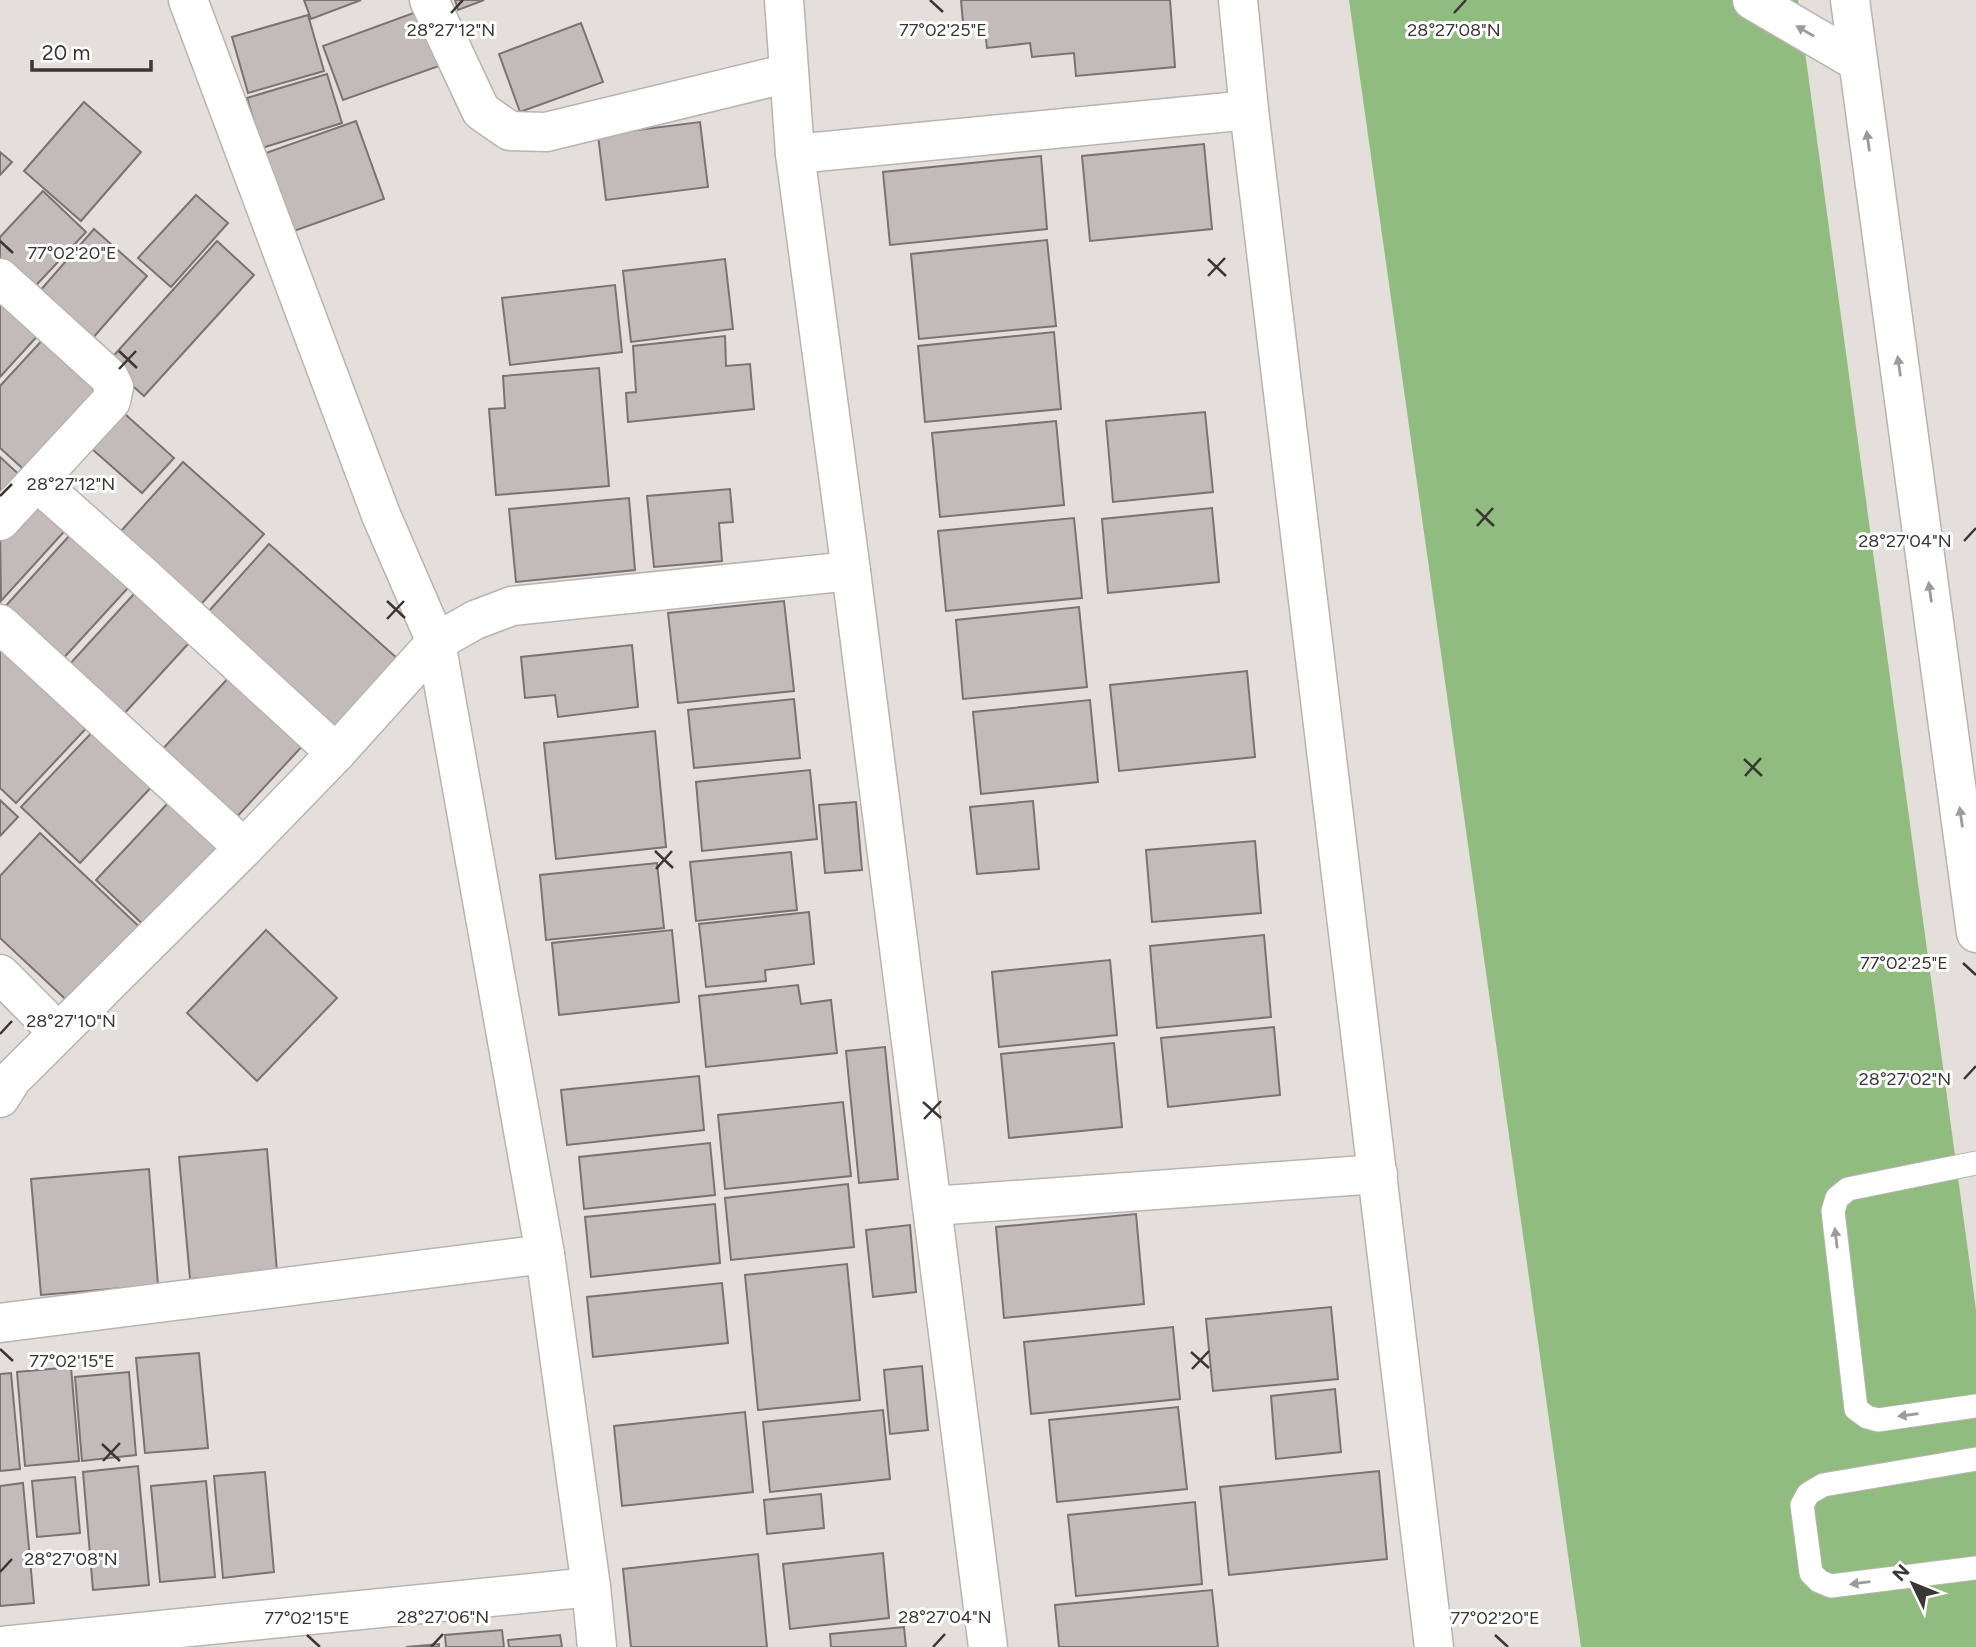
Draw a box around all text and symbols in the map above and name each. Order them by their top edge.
text: 28°27'12"N [407,19,495,41]
text: 77°02'25"E [899,19,987,41]
text: 28°27'08"N [1407,19,1501,41]
one-way arrow [1795,25,1814,37]
scale bar [32,28,150,72]
text: 20 m [42,40,90,65]
one-way arrow [1863,130,1874,152]
text: 77°02'20"E [27,242,117,264]
one-way arrow [1893,355,1904,377]
text: 28°27'12"N [27,473,115,495]
text: 28°27'04"N [1858,530,1952,552]
one-way arrow [1924,581,1935,603]
one-way arrow [1955,806,1966,828]
text: 77°02'25"E [1860,952,1948,974]
text: 28°27'10"N [26,1010,116,1032]
text: 28°27'02"N [1859,1068,1951,1090]
one-way arrow [1831,1227,1842,1249]
text: 77°02'15"E [29,1350,115,1372]
one-way arrow [1897,1410,1919,1421]
text: 28°27'08"N [24,1548,118,1570]
north arrow [1878,1549,1948,1619]
text: N [1888,1560,1914,1586]
one-way arrow [1849,1577,1871,1588]
text: 28°27'06"N [397,1606,489,1628]
text: 28°27'04"N [898,1606,992,1628]
text: 77°02'15"E [264,1607,350,1629]
text: 77°02'20"E [1450,1607,1540,1629]

